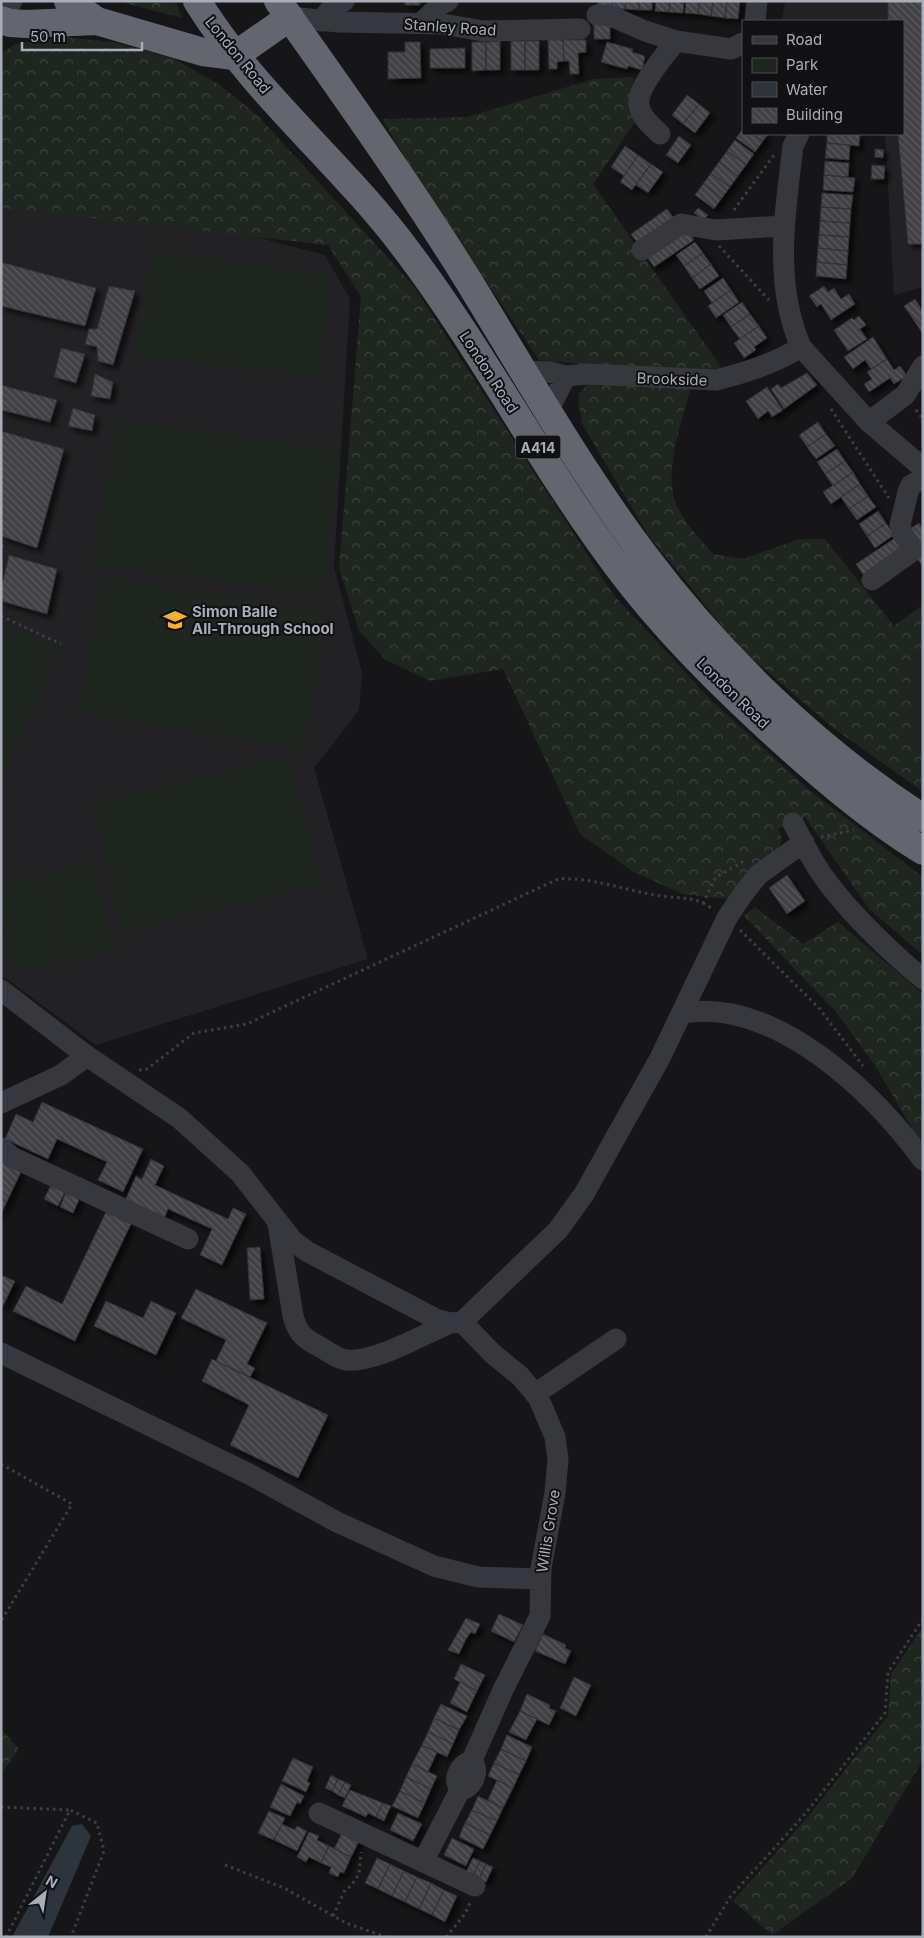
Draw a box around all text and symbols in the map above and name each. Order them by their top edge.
street label: London Road [201,13,275,97]
street label: Stanley Road [403,14,497,40]
scale bar [22,20,142,52]
legend [742,20,904,135]
text: 50 m [30,27,66,46]
text: Road [786,30,822,49]
text: Park [786,55,819,74]
text: Water [786,80,828,99]
text: Building [786,105,843,124]
street label: London Road [455,328,523,416]
street label: Brookside [636,368,708,390]
road number: A414 [516,436,560,458]
place label: Simon Balle All-Through School [192,602,334,638]
school or university icon: Simon Balle All-Through School [162,607,188,633]
street label: London Road [693,654,773,732]
street label: Willis Grove [532,1488,564,1574]
north arrow [20,1868,70,1918]
text: N [43,1871,61,1891]

